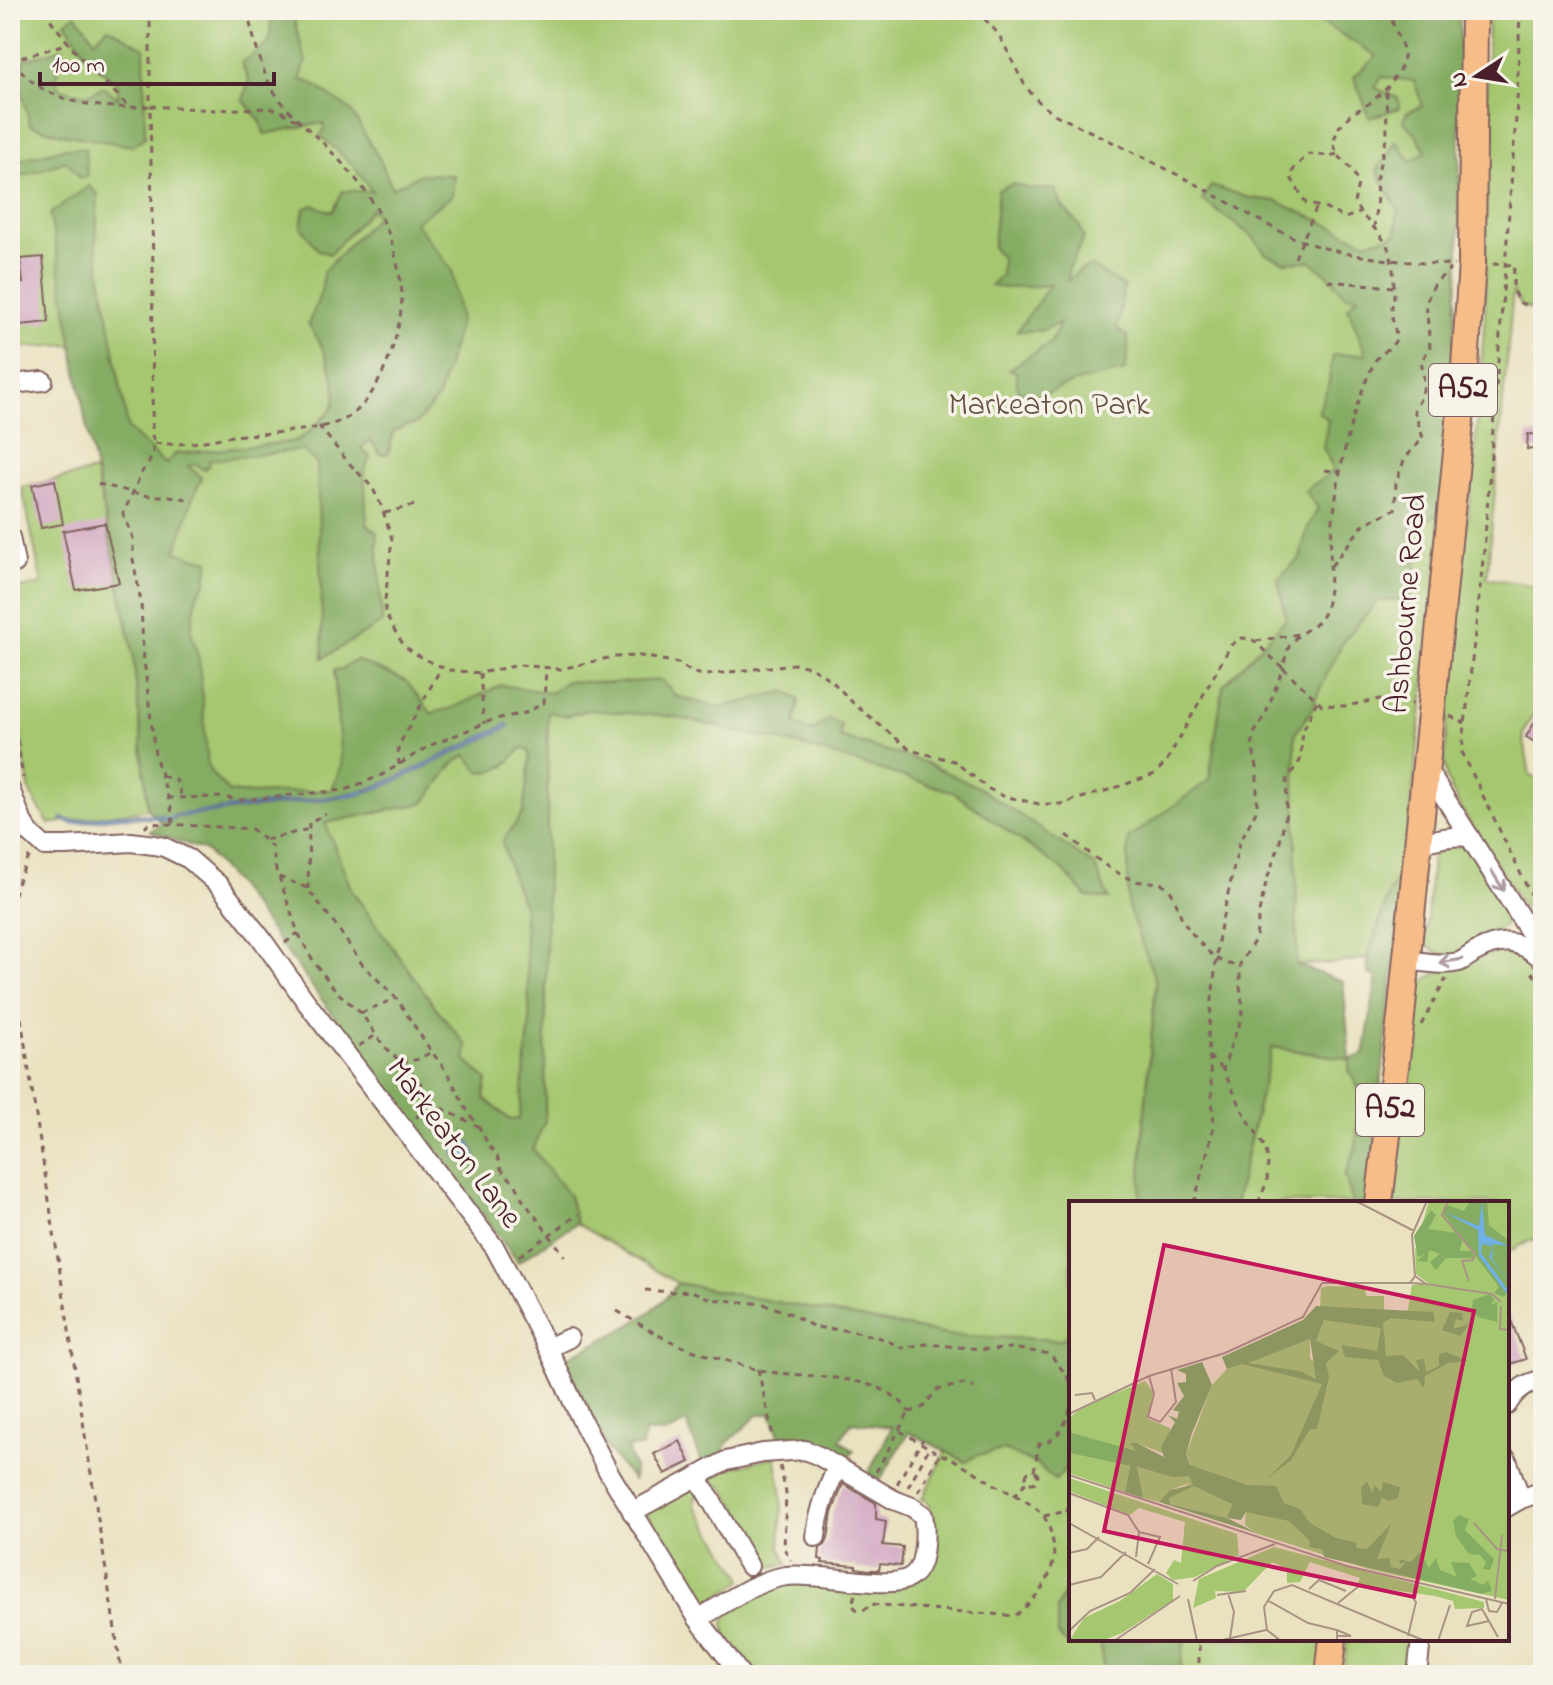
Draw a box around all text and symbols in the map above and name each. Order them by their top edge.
scale bar [40,36,274,86]
north arrow [1437,36,1517,116]
text: 100 m [52,49,105,84]
text: N [1443,69,1478,90]
road number: A52 [1429,364,1497,416]
park label: Markeaton Park [948,383,1151,430]
street label: Ashbourne Road [1375,492,1441,716]
one-way arrow [1490,869,1506,892]
one-way arrow [1439,954,1465,969]
street label: Markeaton Lane [373,1049,533,1240]
road number: A52 [1356,1084,1424,1136]
inset map [1069,1201,1509,1641]

